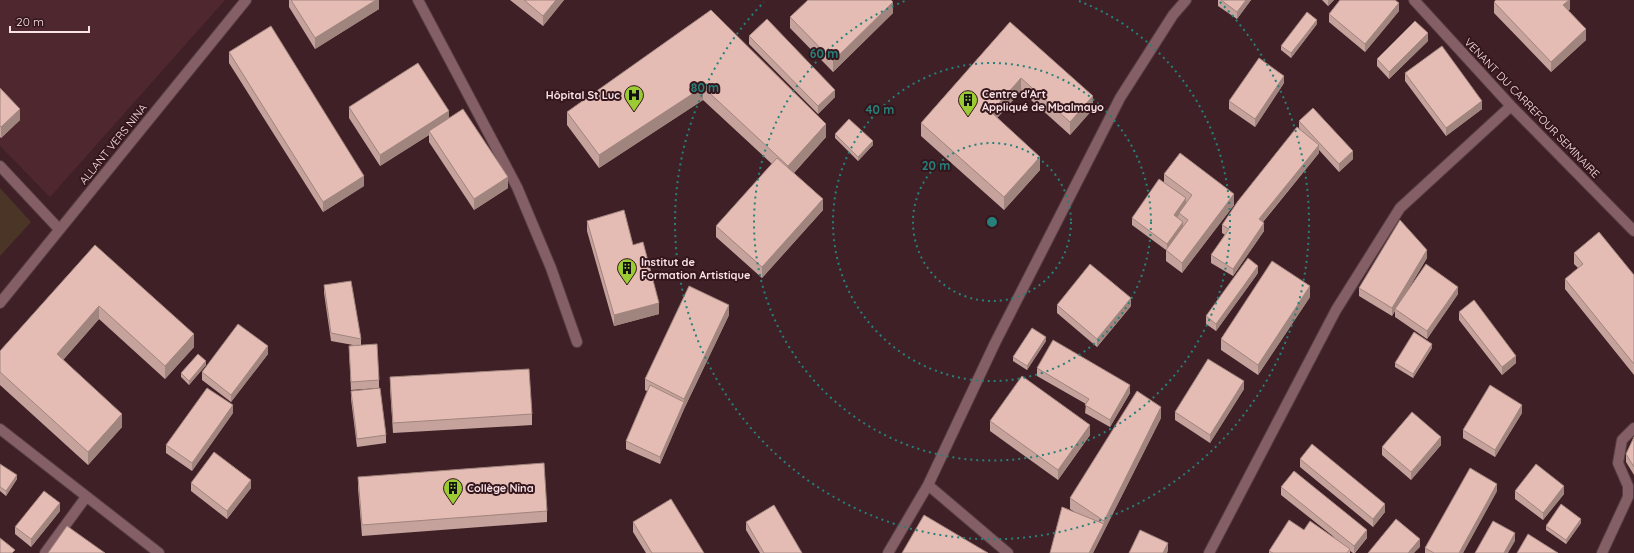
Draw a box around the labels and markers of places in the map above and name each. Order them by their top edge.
hospital icon: Hôpital St Luc [623,84,645,112]
place label: Centre d'Art Appliqué de Mbalmayo [982,87,1104,114]
place label: Hôpital St Luc [546,88,620,102]
building icon: Centre d'Art Appliqué de Mbalmayo [957,89,979,117]
centre of rings [985,215,999,229]
place label: Institut de Formation Artistique [641,255,751,282]
building icon: Institut de Formation Artistique [616,257,638,285]
building icon: Collège Nina [442,477,464,505]
place label: Collège Nina [467,481,534,495]

